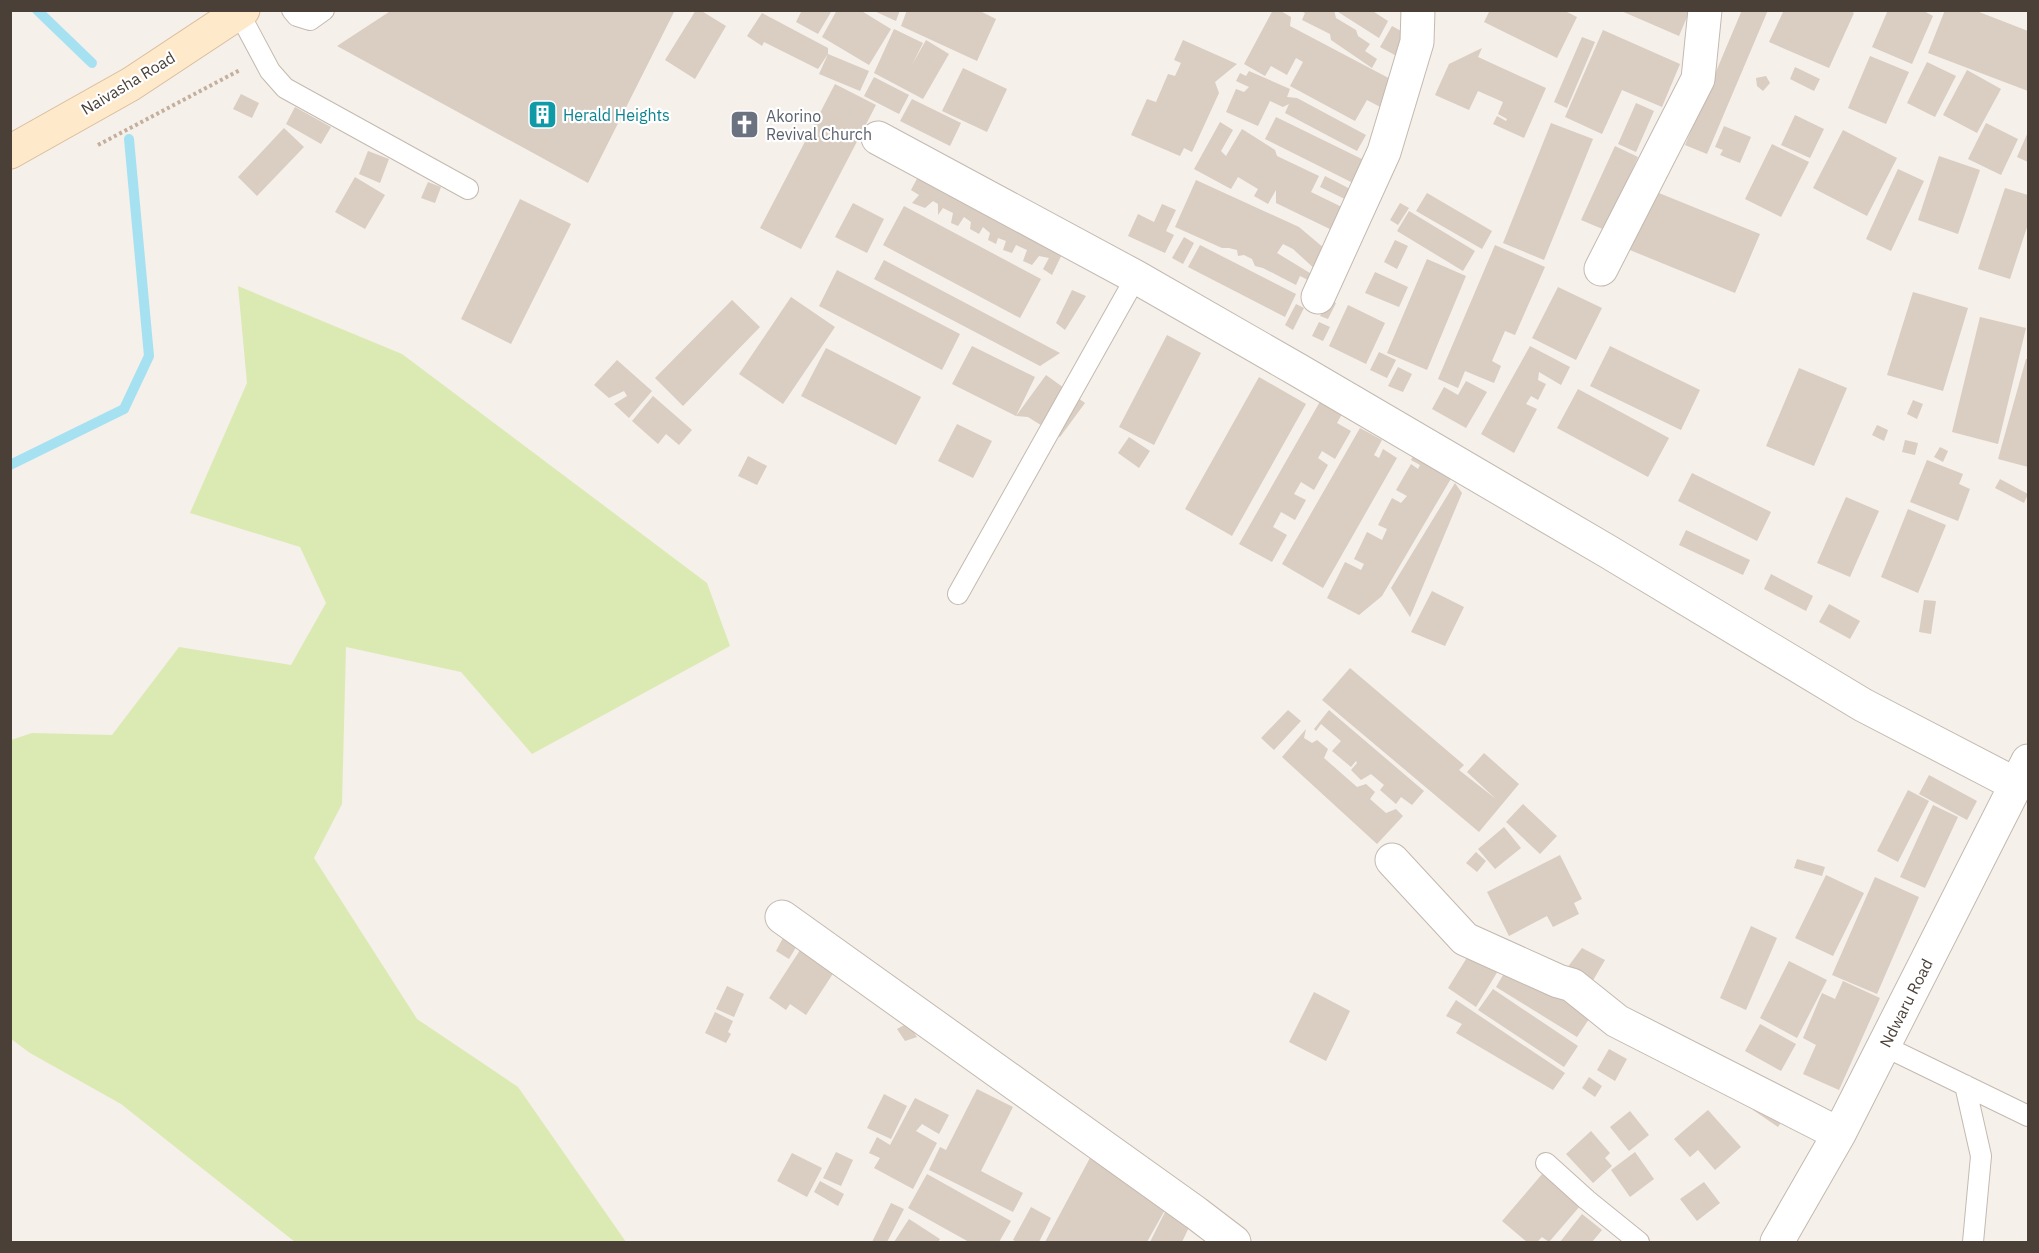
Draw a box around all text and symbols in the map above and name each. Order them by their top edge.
street label: Naivasha Road [77,47,179,119]
building icon: Herald Heights [526,99,558,131]
place label: Herald Heights [563,105,670,125]
place label: Akorino Revival Church [766,106,872,144]
church icon: Akorino Revival Church [729,109,761,141]
street label: Ndwaru Road [1875,955,1937,1051]

